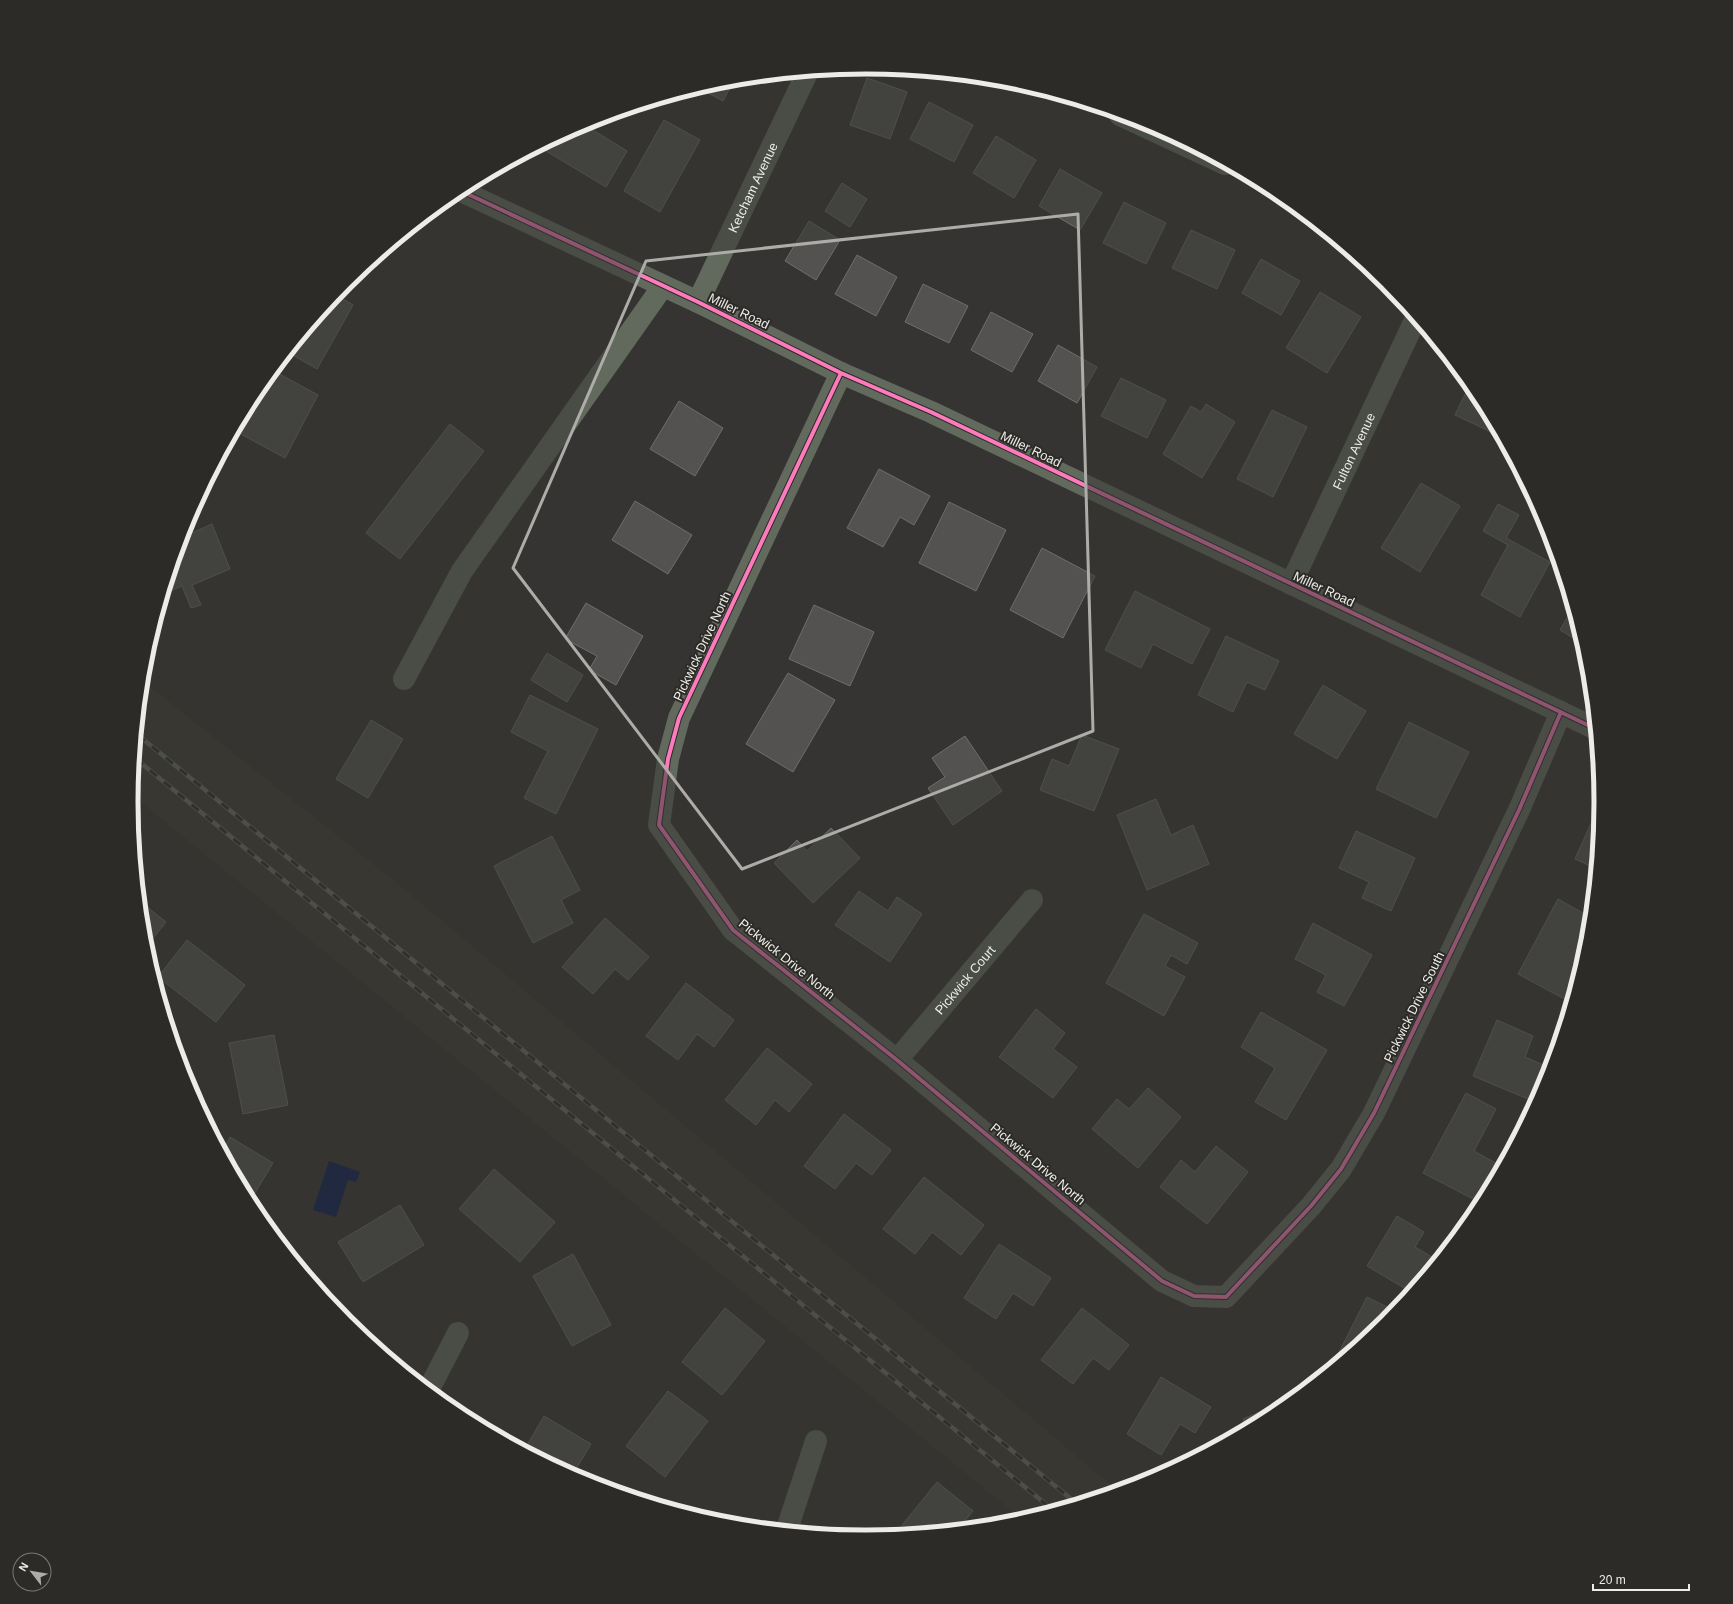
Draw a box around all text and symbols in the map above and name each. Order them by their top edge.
street label: Ketcham Avenue [725,140,780,235]
street label: Miller Road [706,290,772,332]
street label: Fulton Avenue [1329,410,1378,492]
street label: Miller Road [998,428,1064,470]
street label: Miller Road [1291,568,1357,610]
street label: Pickwick Drive North [670,589,734,703]
street label: Pickwick Drive North [736,916,838,1002]
street label: Pickwick Court [931,942,998,1017]
street label: Pickwick Drive South [1381,949,1447,1065]
street label: Pickwick Drive North [988,1120,1088,1208]
north arrow [12,1552,52,1592]
text: N [16,1560,31,1573]
scale bar [1593,1566,1689,1592]
text: 20 m [1599,1573,1626,1587]

